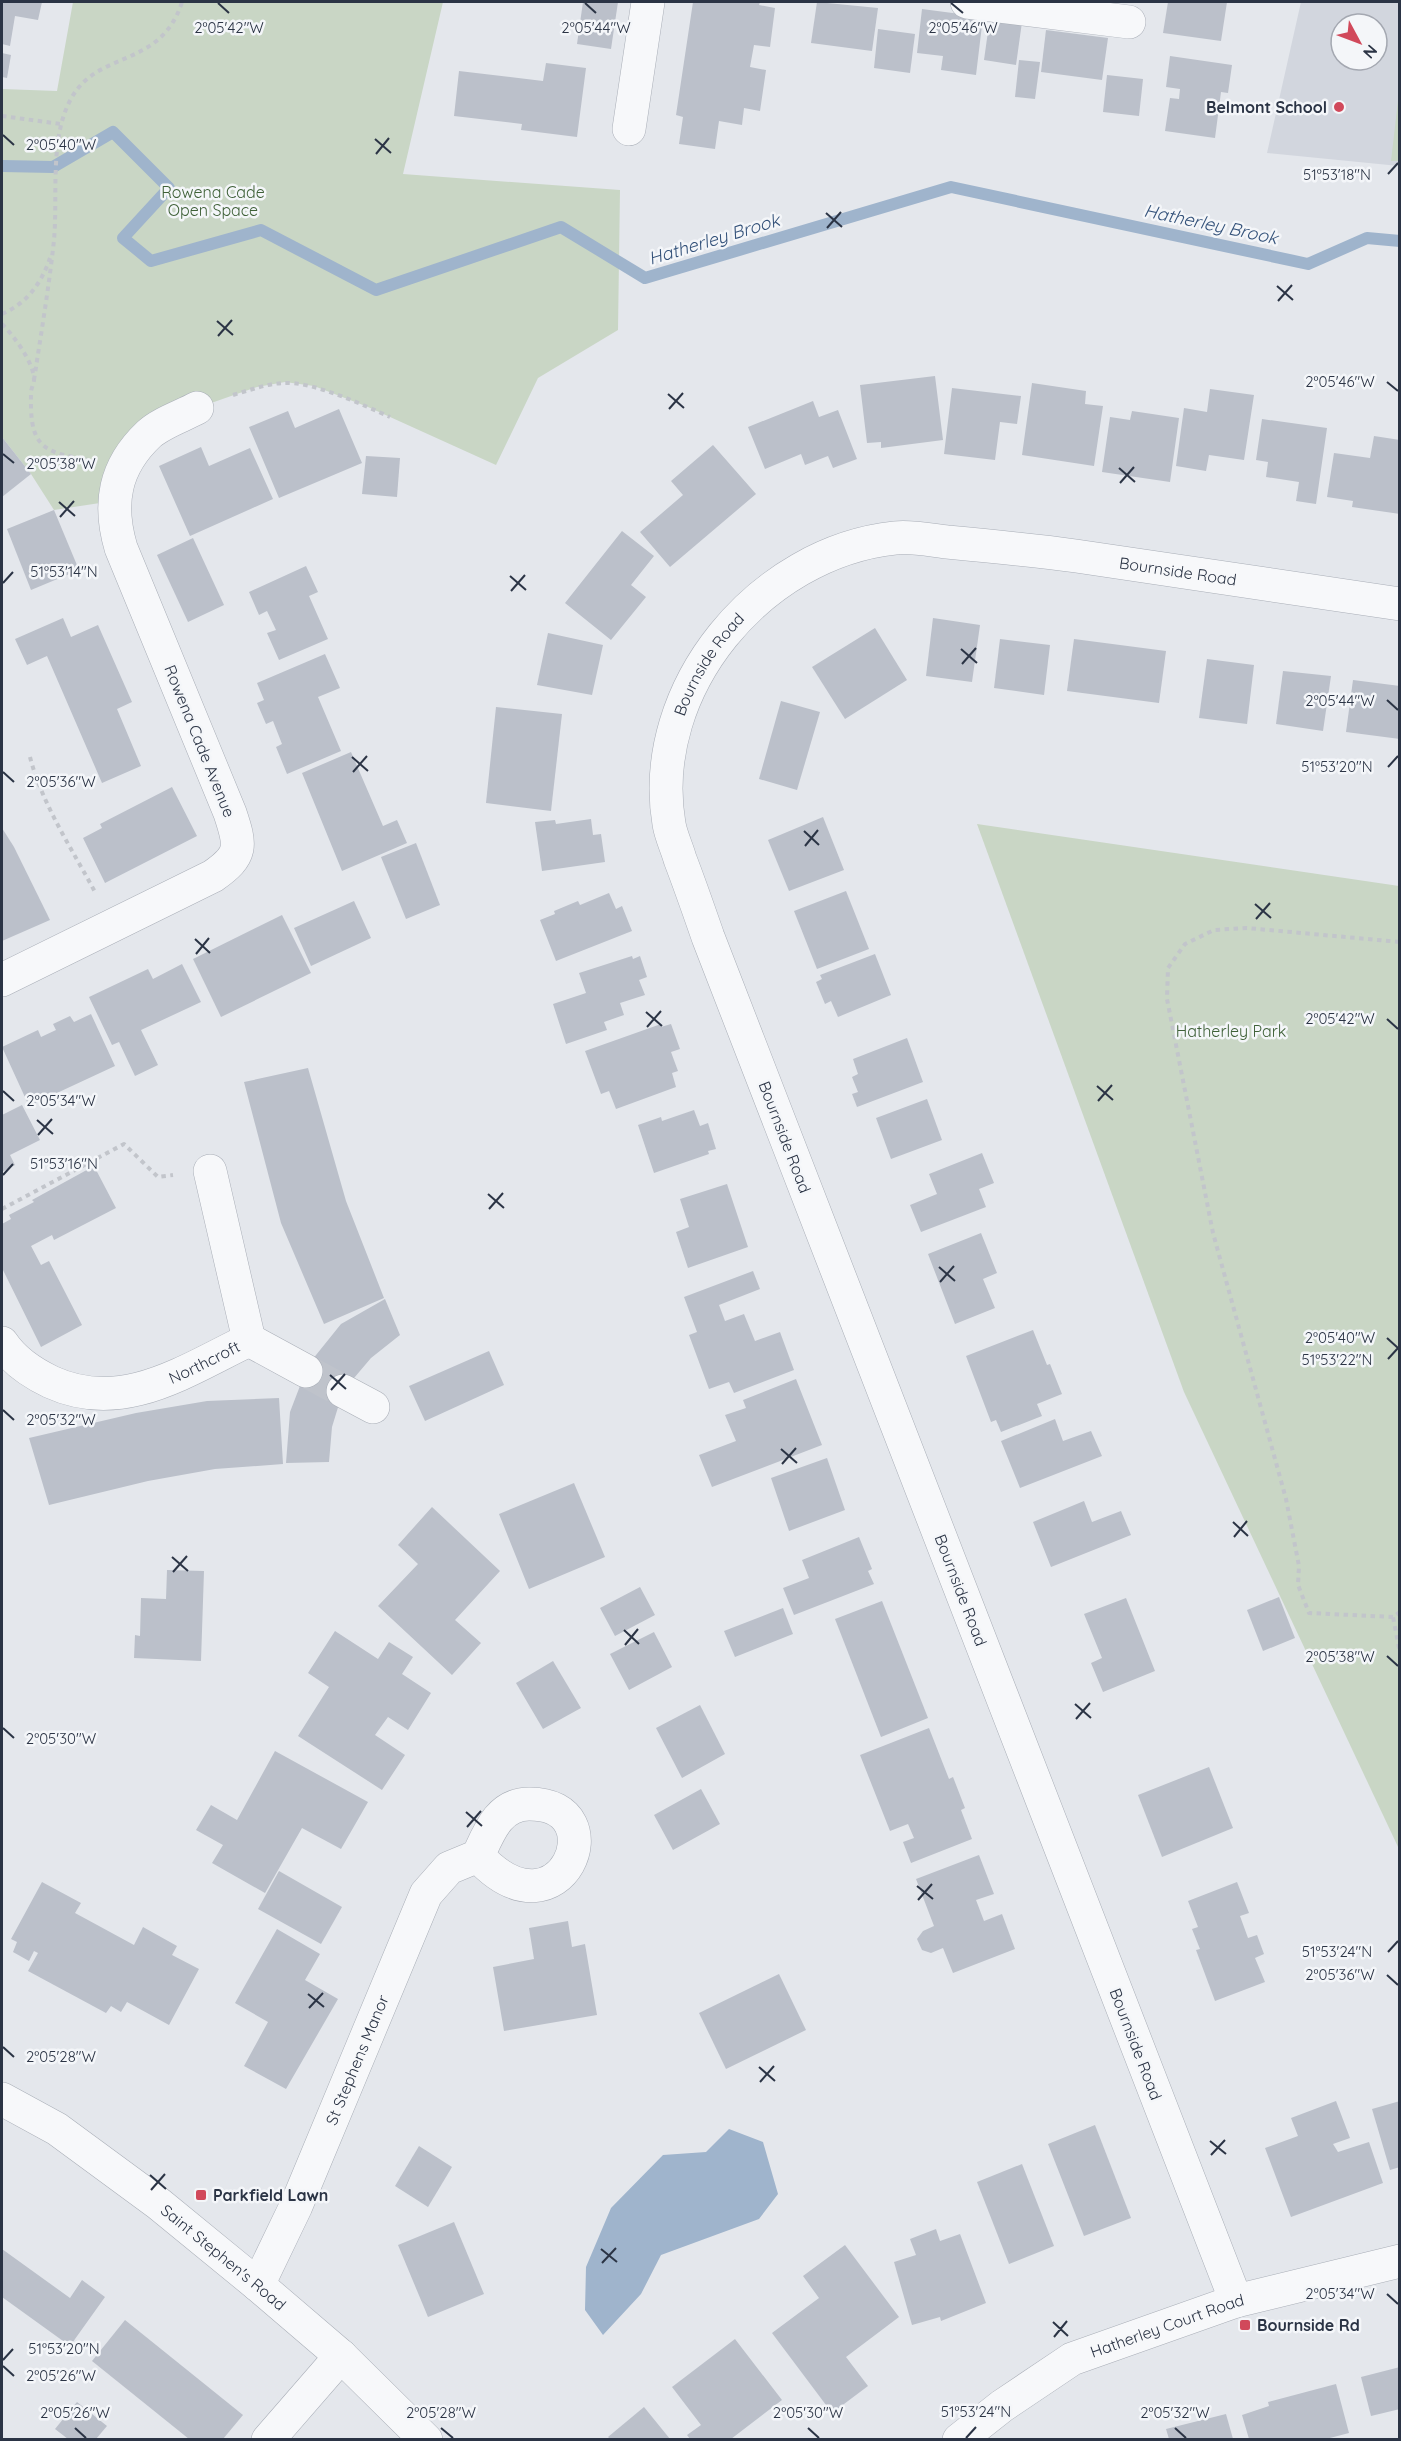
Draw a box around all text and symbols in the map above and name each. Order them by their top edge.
north arrow [1329,12,1389,72]
text: 2°05'42"W [194,18,264,37]
text: 2°05'44"W [561,18,631,37]
text: 2°05'46"W [928,18,998,37]
text: N [1359,41,1382,63]
place label: Belmont School [1206,97,1327,117]
marker: Belmont School [1332,100,1346,114]
text: 2°05'40"W [26,135,97,154]
text: 51°53'18"N [1303,165,1371,184]
park label: Rowena Cade Open Space [161,182,265,220]
water label: Hatherley Brook [1142,199,1281,250]
water label: Hatherley Brook [646,208,784,270]
text: 2°05'46"W [1305,372,1375,391]
text: 2°05'38"W [26,454,96,473]
street label: Bournside Road [1118,553,1238,590]
text: 51°53'14"N [30,562,98,581]
street label: Bournside Road [669,608,748,718]
street label: Rowena Cade Avenue [160,662,240,820]
text: 2°05'44"W [1305,691,1375,710]
text: 51°53'20"N [1301,757,1373,776]
text: 2°05'36"W [26,772,96,791]
text: 2°05'42"W [1305,1009,1375,1028]
park label: Hatherley Park [1176,1021,1286,1041]
street label: Bournside Road [754,1078,816,1196]
text: 2°05'34"W [26,1091,96,1110]
text: 51°53'16"N [30,1154,98,1173]
text: 2°05'40"W [1305,1328,1376,1347]
street label: Northcroft [165,1336,243,1388]
text: 51°53'22"N [1302,1350,1372,1369]
text: 2°05'32"W [26,1410,96,1429]
street label: Bournside Road [930,1531,992,1649]
text: 2°05'38"W [1305,1647,1375,1666]
text: 2°05'30"W [26,1729,97,1748]
text: 51°53'24"N [1302,1942,1372,1961]
text: 2°05'36"W [1305,1965,1375,1984]
street label: Bournside Road [1105,1985,1167,2103]
street label: St Stephens Manor [321,1992,393,2128]
text: 2°05'28"W [26,2047,96,2066]
place label: Parkfield Lawn [213,2185,328,2205]
marker: Parkfield Lawn [194,2188,208,2202]
street label: Saint Stephen's Road [157,2200,290,2315]
text: 2°05'34"W [1305,2284,1375,2303]
street label: Hatherley Court Road [1087,2289,1246,2362]
place label: Bournside Rd [1257,2315,1360,2335]
marker: Bournside Rd [1238,2318,1252,2332]
text: 51°53'20"N [28,2339,100,2358]
text: 2°05'26"W [26,2366,96,2385]
text: 51°53'24"N [941,2402,1011,2421]
text: 2°05'26"W [40,2403,110,2422]
text: 2°05'28"W [406,2403,476,2422]
text: 2°05'30"W [773,2403,844,2422]
text: 2°05'32"W [1140,2403,1210,2422]

